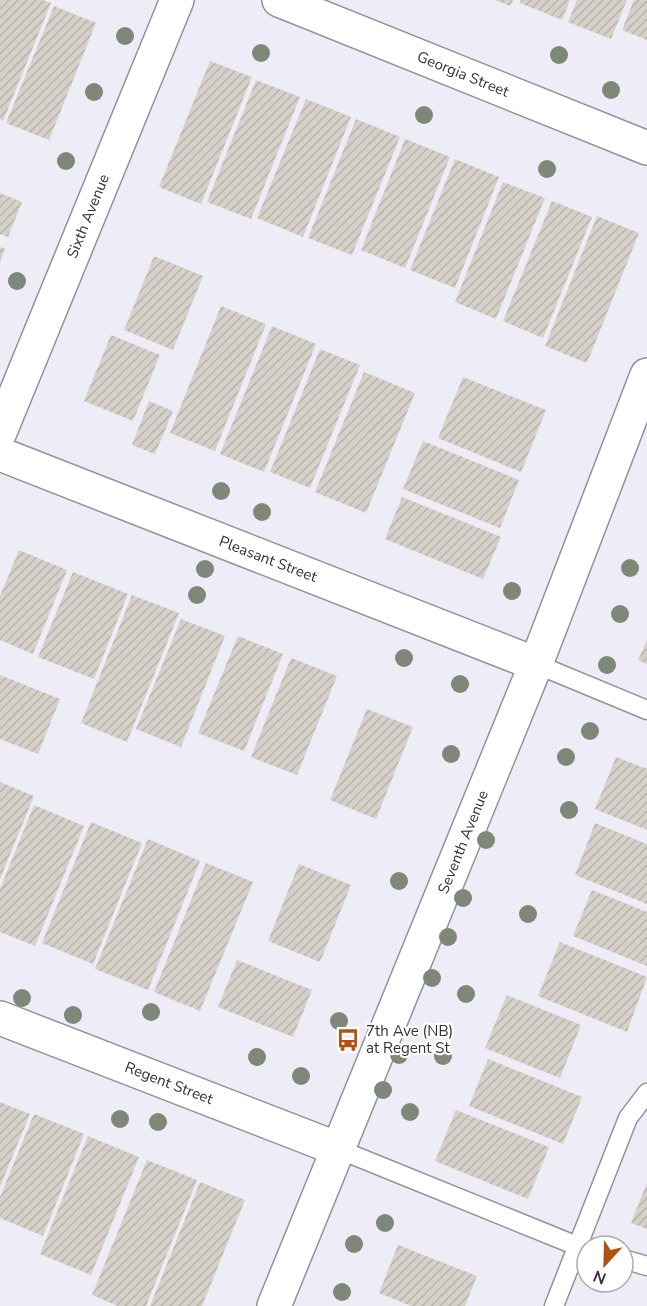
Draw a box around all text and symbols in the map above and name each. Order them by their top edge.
street label: Georgia Street [414,46,513,102]
street label: Sixth Avenue [62,171,114,261]
street label: Pleasant Street [216,531,321,587]
street label: Seventh Avenue [433,787,493,897]
place label: 7th Ave (NB) at Regent St [366,1021,453,1058]
bus stop icon: 7th Ave (NB) at Regent St [335,1027,361,1053]
street label: Regent Street [122,1057,217,1109]
north arrow [575,1234,635,1294]
text: N [590,1265,609,1289]

